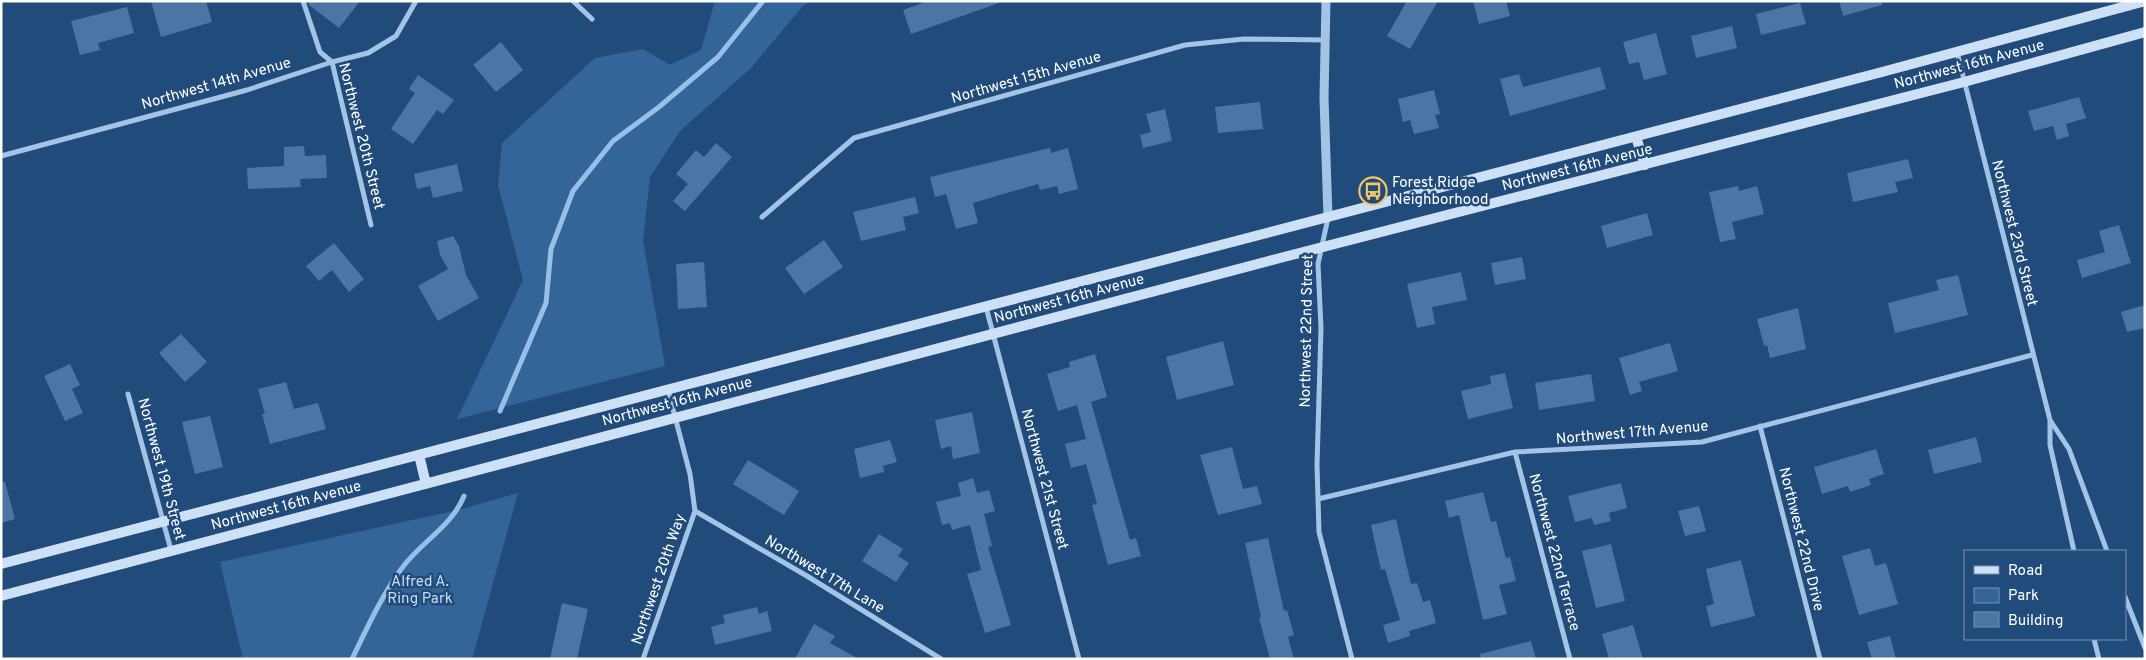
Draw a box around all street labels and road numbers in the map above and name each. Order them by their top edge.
street label: Northwest 16th Avenue [1892,36,2047,95]
street label: Northwest 15th Avenue [949,48,1104,109]
street label: Northwest 14th Avenue [139,54,293,115]
street label: Northwest 20th Street [333,61,388,212]
street label: Northwest 16th Avenue [1500,141,1655,196]
street label: Northwest 23rd Street [1986,158,2041,309]
street label: Northwest 22nd Street [1297,254,1318,408]
street label: Northwest 16th Avenue [992,270,1147,329]
street label: Northwest 16th Avenue [600,373,755,432]
street label: Northwest 19th Street [132,396,189,543]
street label: Northwest 21st Street [1016,407,1072,552]
street label: Northwest 17th Avenue [1555,417,1709,450]
street label: Northwest 22nd Drive [1773,465,1828,613]
street label: Northwest 22nd Terrace [1523,472,1584,633]
street label: Northwest 16th Avenue [209,477,364,536]
street label: Northwest 20th Way [628,512,691,647]
street label: Northwest 17th Lane [761,532,888,619]

